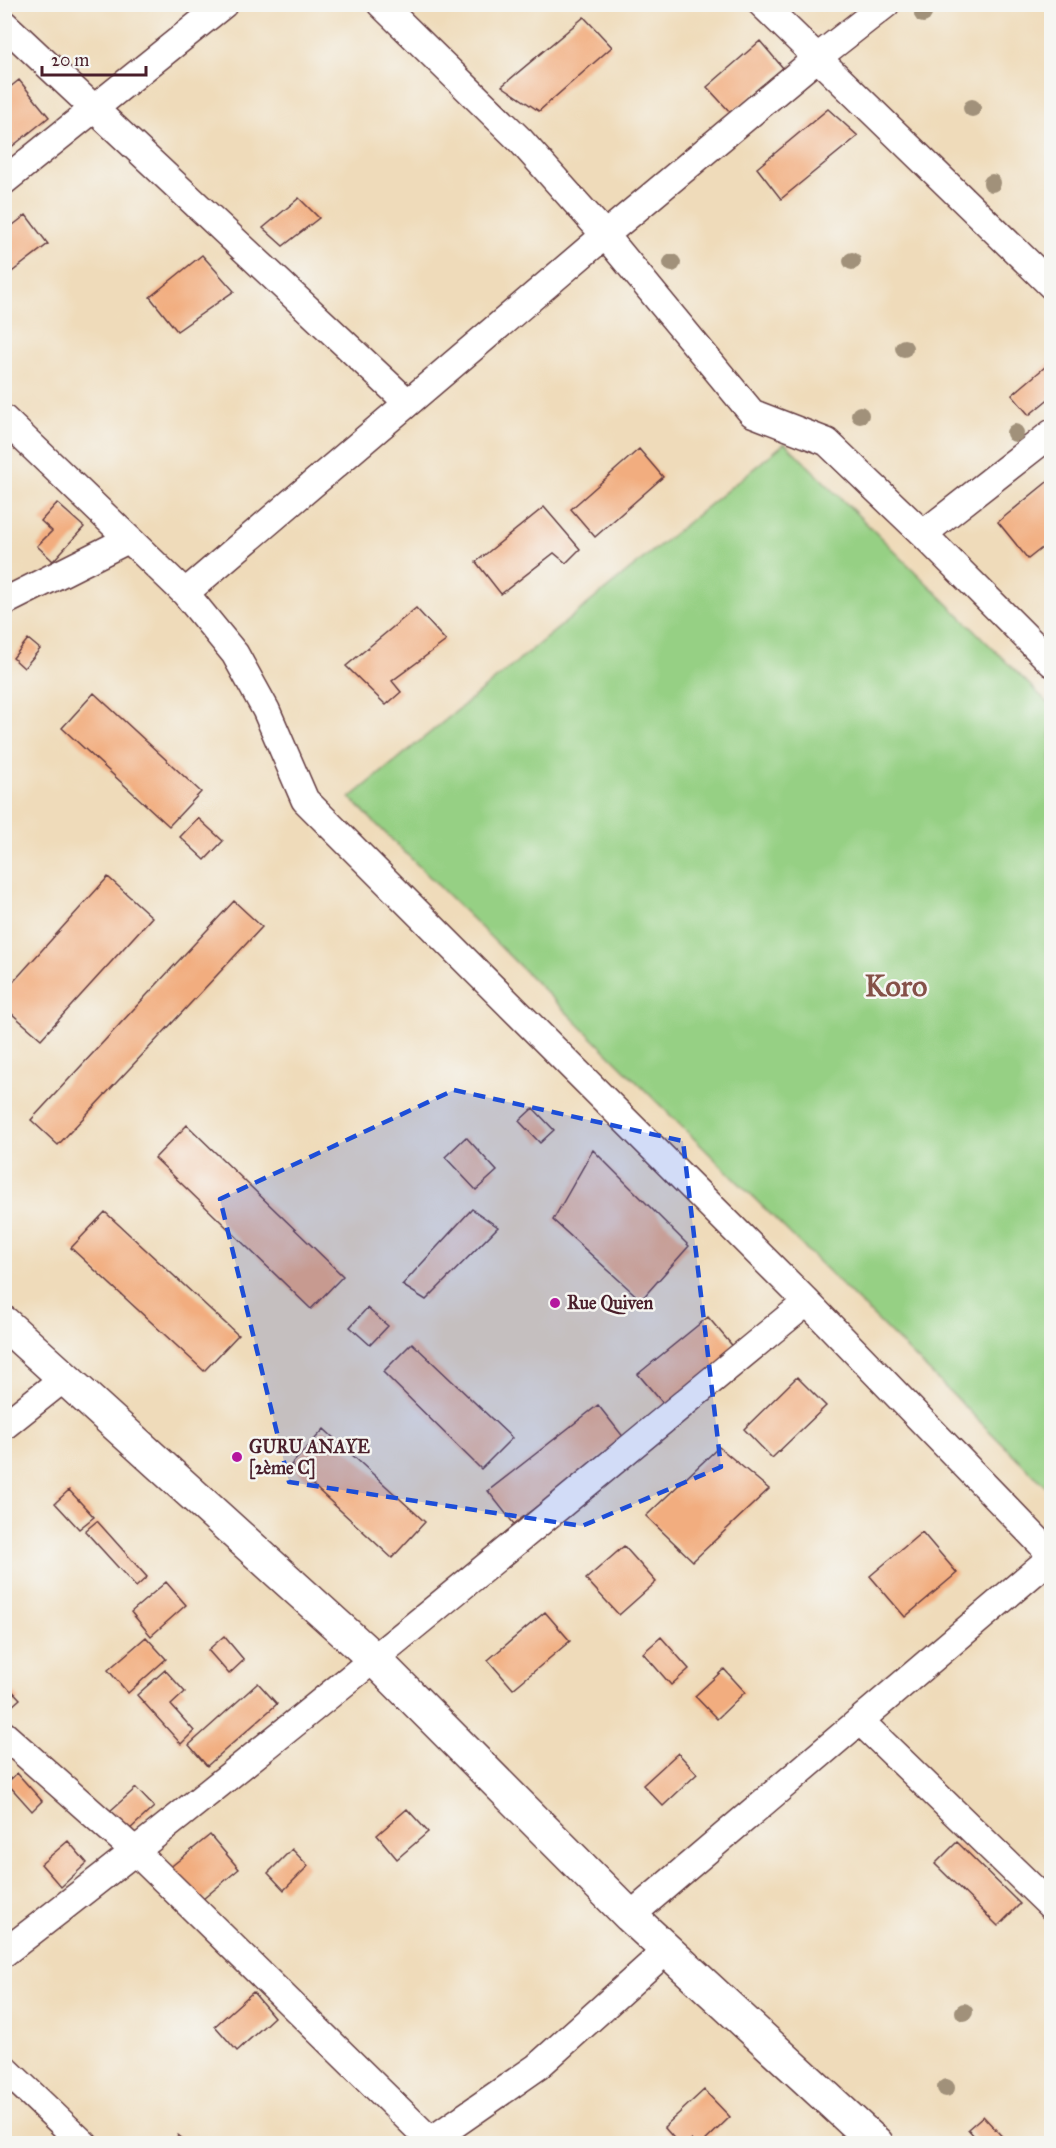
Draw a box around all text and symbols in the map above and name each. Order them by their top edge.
scale bar [42,39,146,77]
text: 20 m [51,49,89,71]
district label: Koro [865,968,927,1004]
place label: Rue Quiven [567,1292,653,1315]
marker: Rue Quiven [548,1296,562,1310]
place label: GURU ANAYE [2ème C] [249,1436,370,1480]
marker: GURU ANAYE [2ème C] [230,1450,244,1464]

